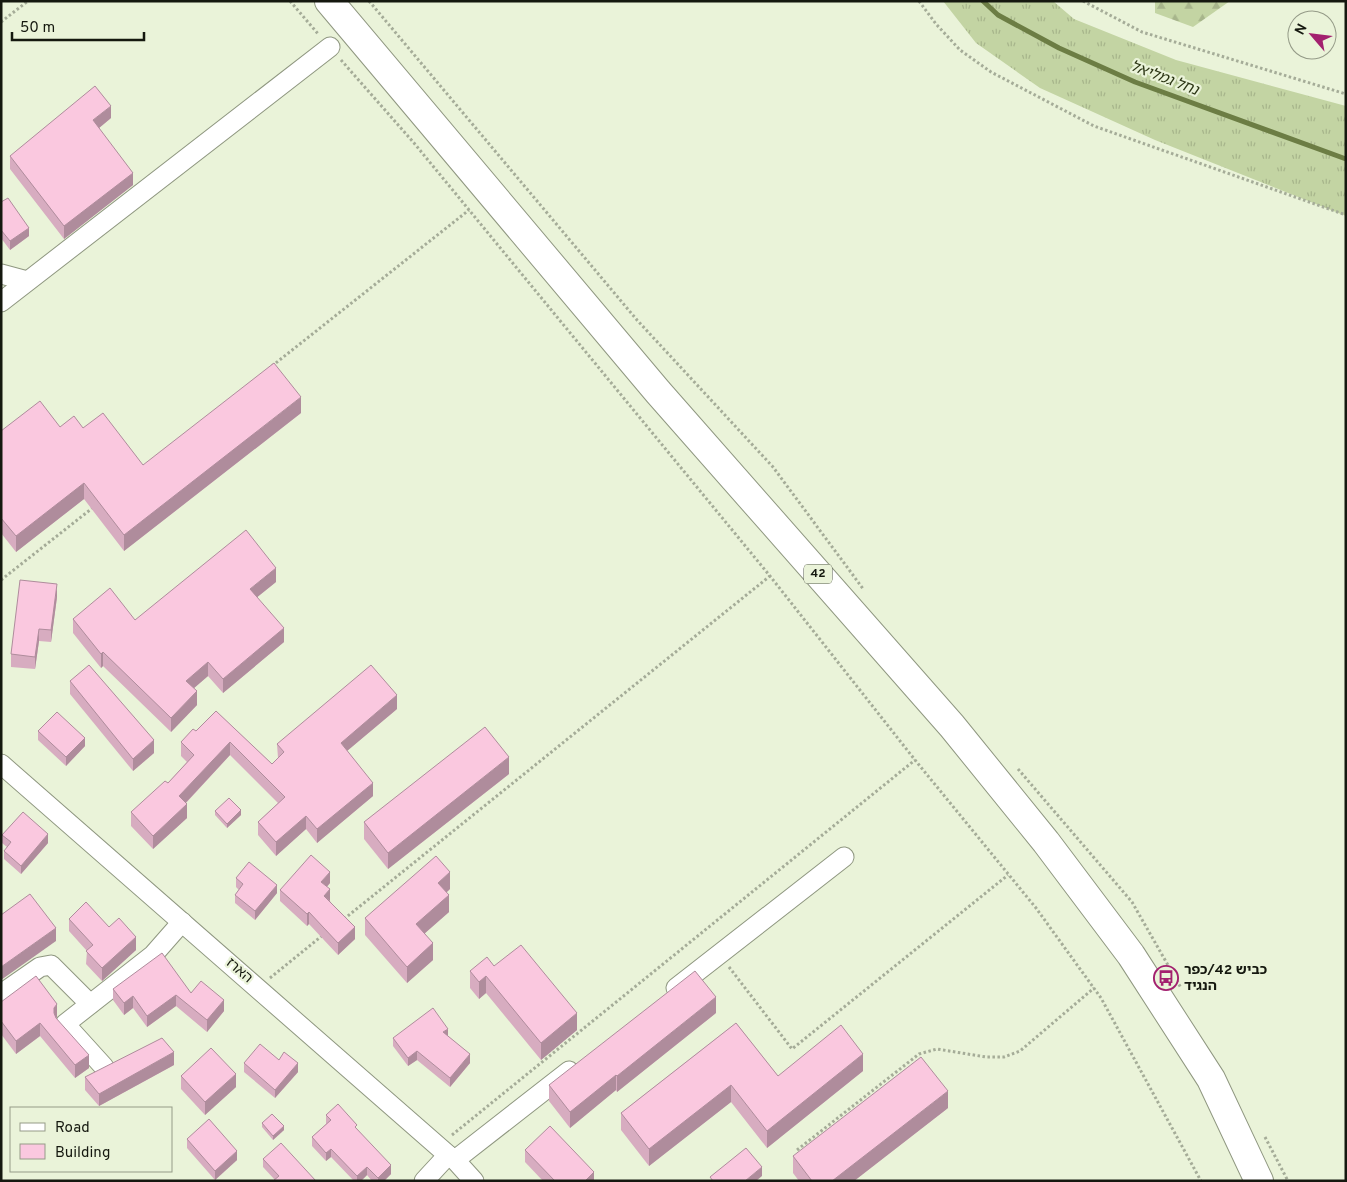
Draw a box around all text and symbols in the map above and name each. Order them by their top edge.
scale bar [12,10,145,42]
north arrow [1287,10,1337,60]
text: 50 m [20,19,55,38]
text: N [1292,21,1312,38]
water label: נחל גמליאל [1127,57,1202,101]
road number: 42 [804,564,832,584]
street label: הארז [222,955,256,987]
place label: כביש 42/כפר הנגיד [1184,962,1267,995]
bus stop icon: כביש 42/כפר הנגיד [1153,965,1179,991]
legend [10,1107,172,1172]
text: Road [55,1119,90,1138]
text: Building [55,1144,110,1163]

